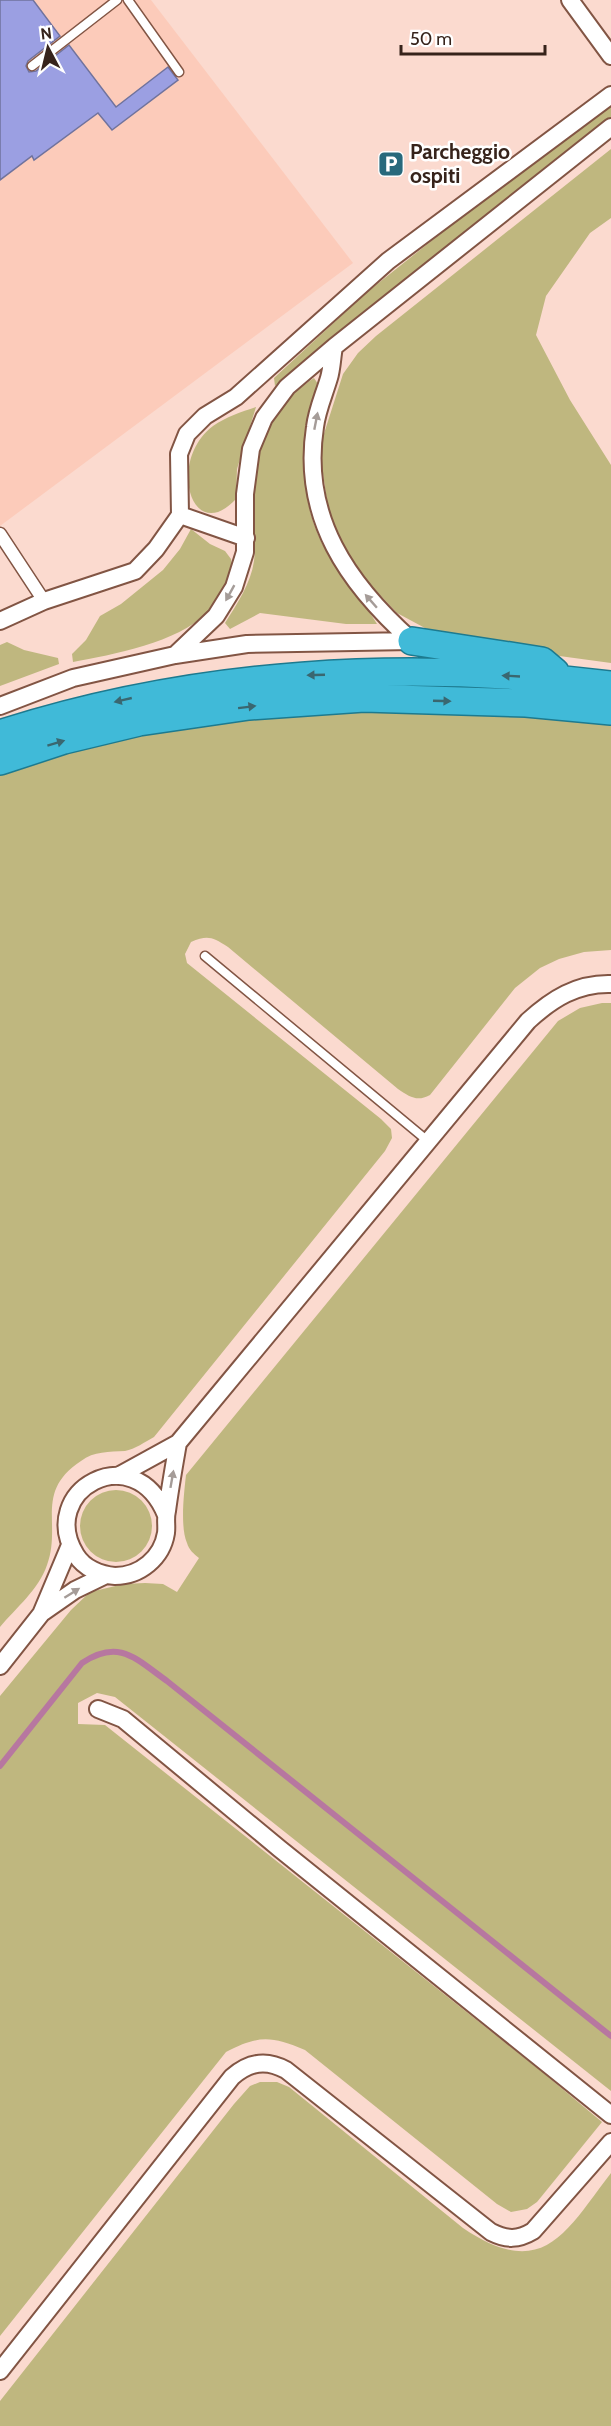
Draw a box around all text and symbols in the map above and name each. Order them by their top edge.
north arrow [18,18,78,78]
scale bar [401,18,545,56]
text: N [39,23,53,44]
text: 50 m [410,28,452,50]
place label: Parcheggio ospiti [410,139,510,188]
parking icon: Parcheggio ospiti [376,149,406,179]
one-way arrow [312,411,321,430]
one-way arrow [225,585,235,602]
one-way arrow [364,593,377,609]
one-way arrow [307,671,326,680]
one-way arrow [501,672,520,681]
one-way arrow [114,696,132,706]
one-way arrow [432,696,451,705]
one-way arrow [238,702,257,711]
one-way arrow [47,738,65,747]
one-way arrow [168,1469,177,1488]
one-way arrow [64,1587,80,1598]

